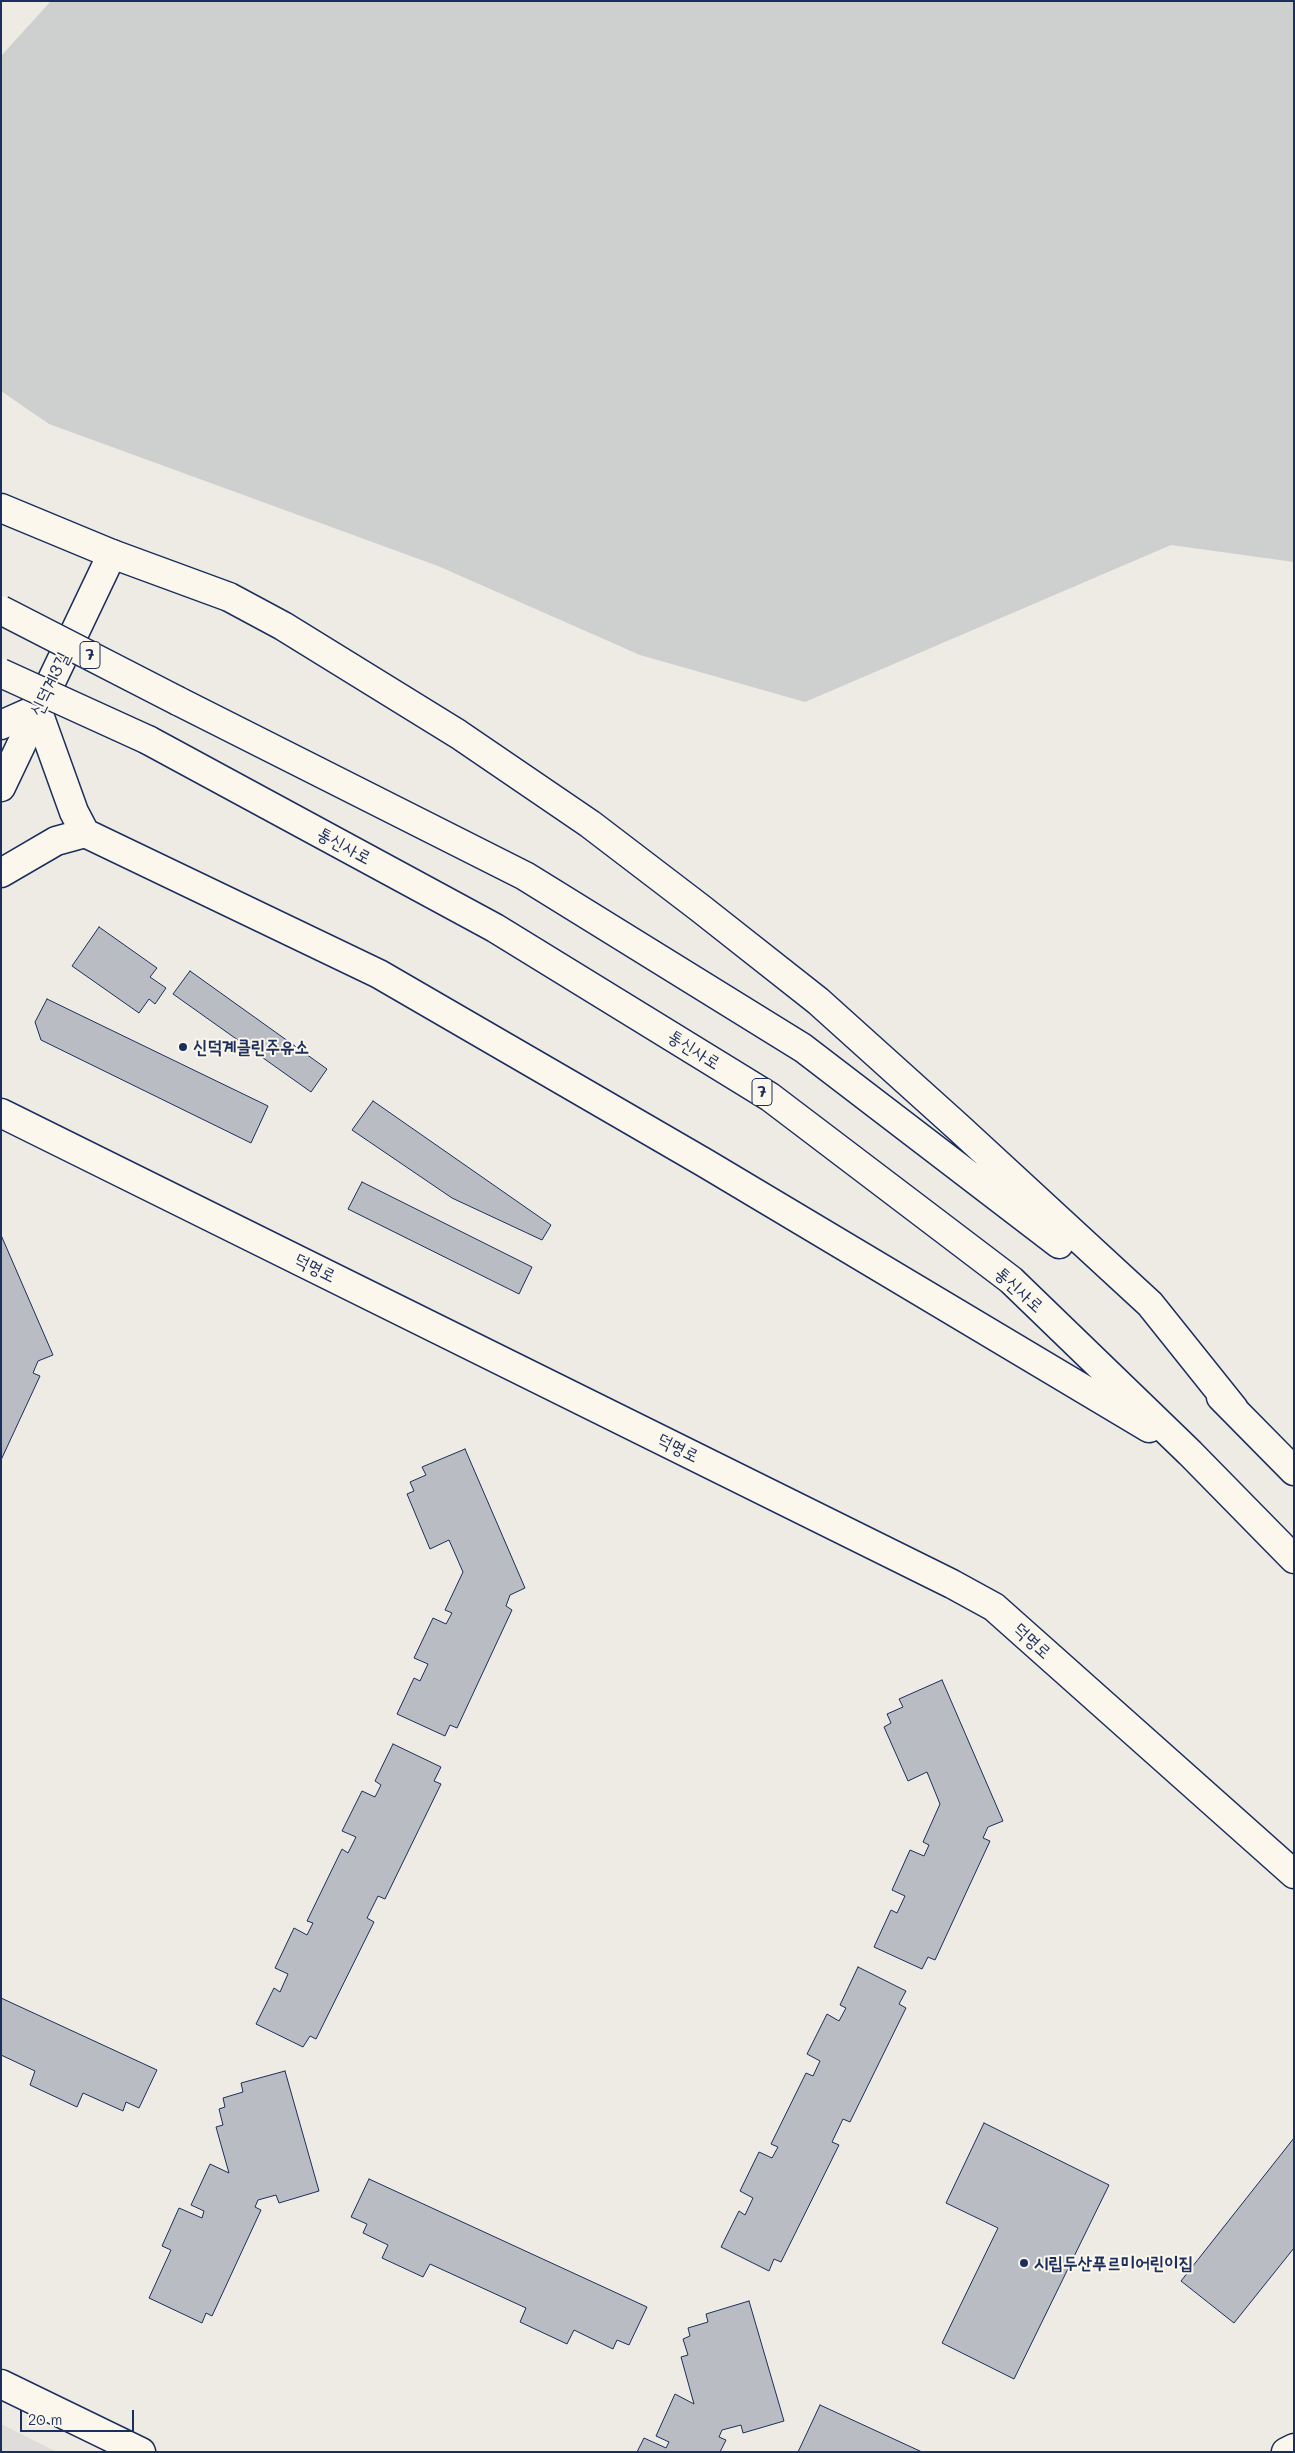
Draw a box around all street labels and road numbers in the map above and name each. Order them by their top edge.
road number: 7 [80,642,100,668]
street label: 신덕계3길 [25,648,75,720]
street label: 통신사로 [313,823,375,869]
street label: 통신사로 [664,1025,724,1075]
road number: 7 [752,1078,772,1106]
street label: 덕명로 [291,1249,339,1287]
street label: 통신사로 [990,1263,1048,1317]
street label: 덕명로 [654,1429,702,1467]
street label: 덕명로 [1009,1618,1055,1664]

